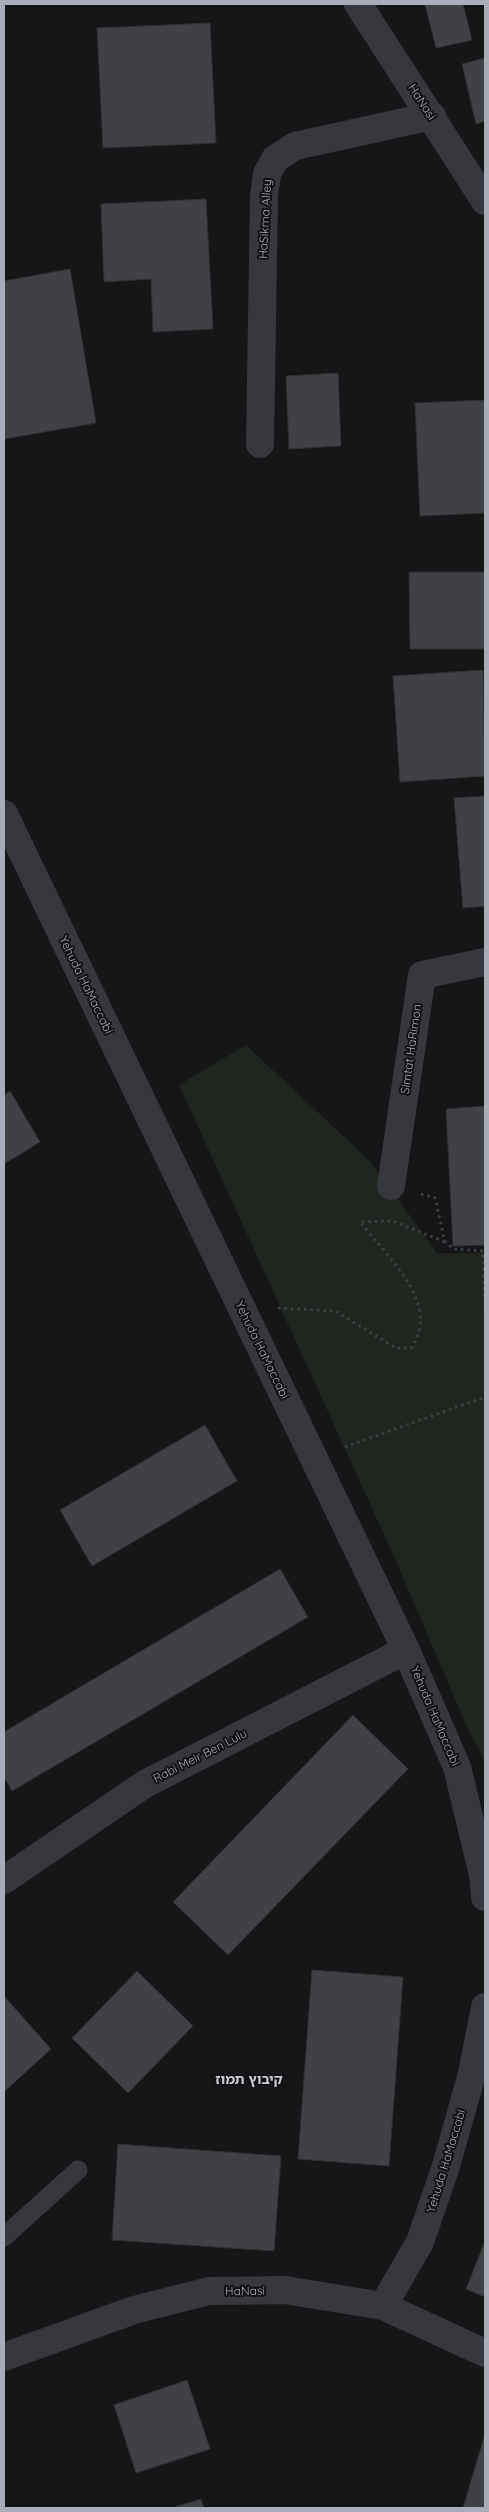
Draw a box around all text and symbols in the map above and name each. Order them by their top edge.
street label: HaNasi [405,81,440,123]
street label: HaSikma Alley [255,179,274,259]
street label: Yehuda HaMaccabi [56,933,117,1036]
street label: Simtat HaRimon [397,1003,424,1095]
street label: Yehuda HaMaccabi [232,1298,293,1401]
street label: Yehuda HaMaccabi [408,1664,463,1768]
street label: Rabi Meir Ben Lulu [150,1725,249,1786]
district label: קיבוץ תמוז [215,2070,283,2088]
street label: Yehuda HaMaccabi [423,2107,468,2214]
street label: HaNasi [225,2283,265,2298]

